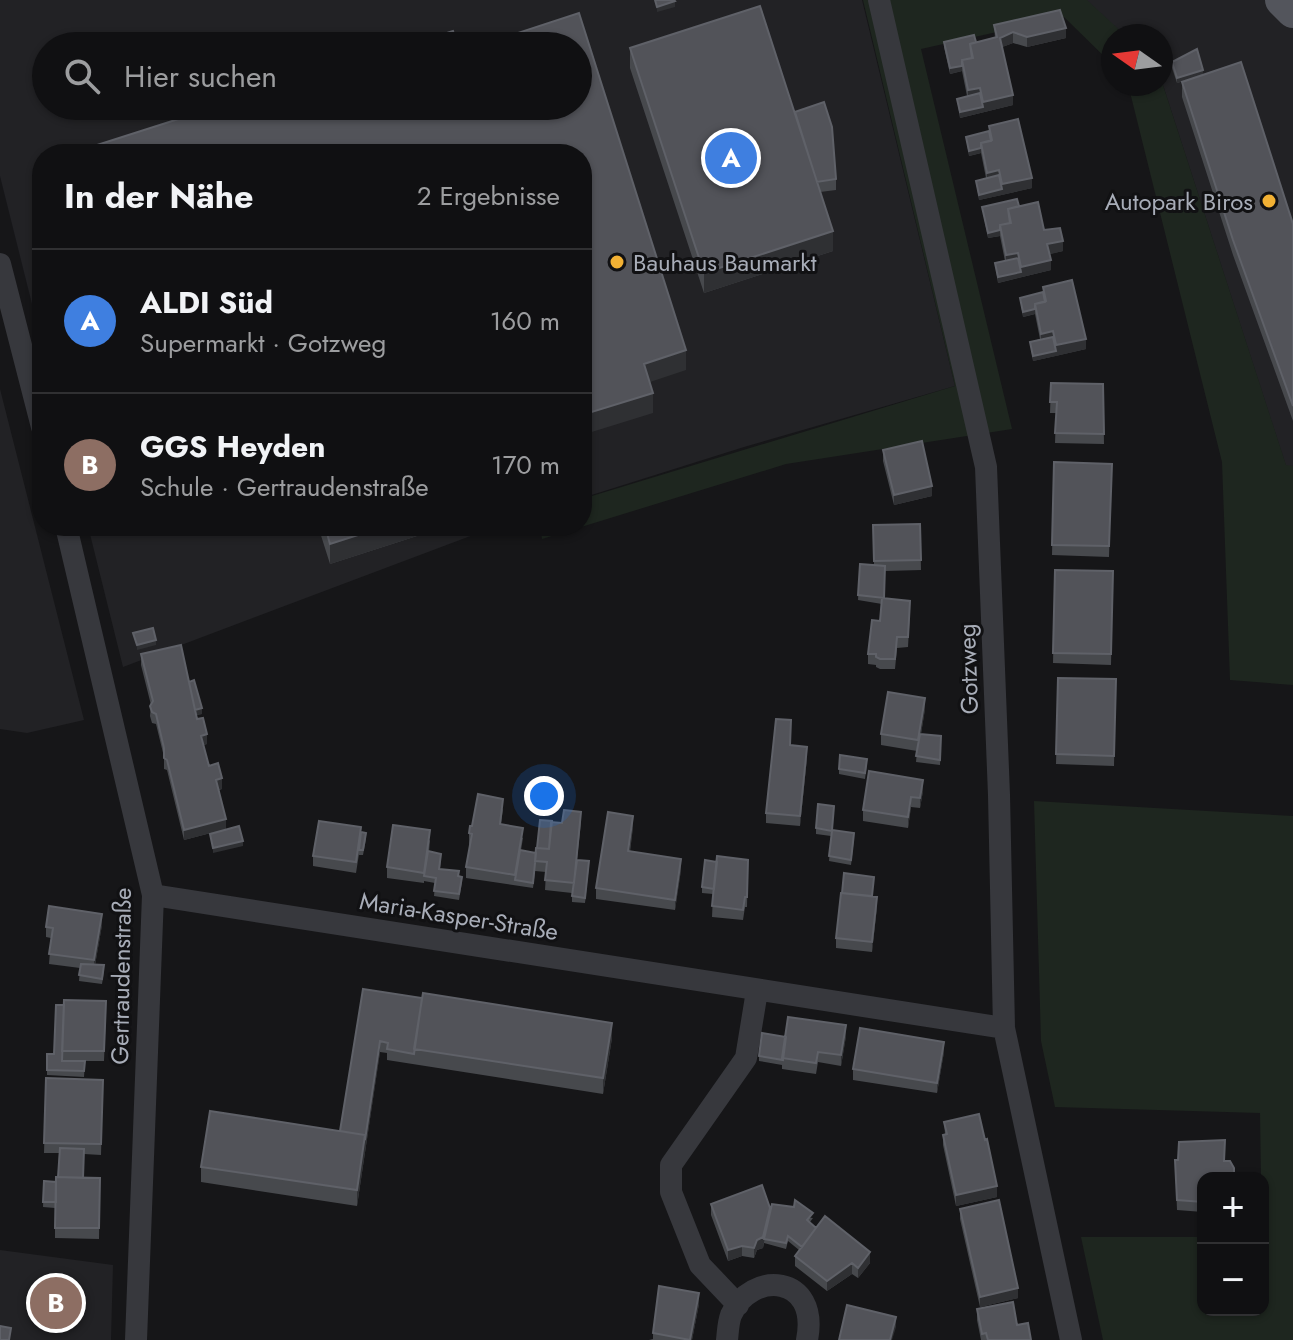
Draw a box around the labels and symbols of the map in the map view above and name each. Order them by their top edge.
north arrow [1101,24,1173,96]
pin: A [705,128,757,188]
place label: Autopark Biros [1105,184,1253,219]
marker: Autopark Biros [1260,192,1278,210]
place label: Bauhaus Baumarkt [633,245,817,280]
marker: Bauhaus Baumarkt [608,253,626,271]
street label: Gotzweg [949,623,987,715]
your location [524,776,564,816]
street label: Maria-Kasper-Straße [357,883,561,949]
street label: Gertraudenstraße [102,887,140,1065]
pin: B [30,1273,82,1333]

